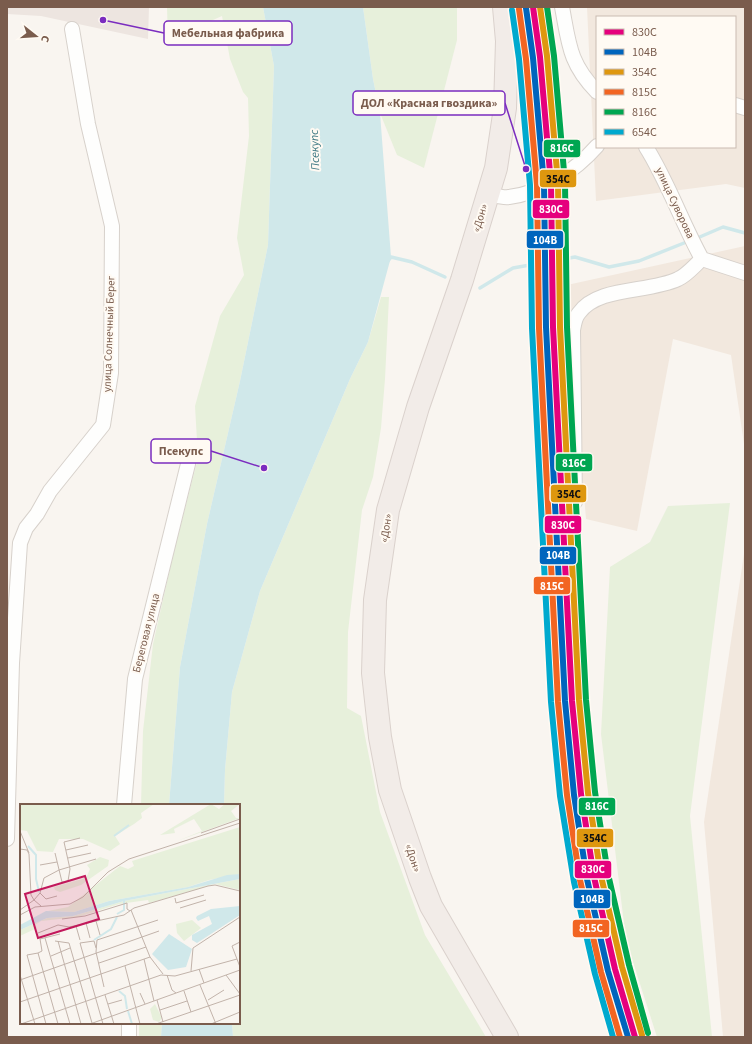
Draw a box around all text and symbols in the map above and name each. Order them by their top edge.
north arrow [16,16,56,56]
legend [596,16,736,148]
callout: Мебельная фабрика [164,21,292,45]
text: 830С [632,24,657,41]
text: Мебельная фабрика [172,25,284,42]
text: С [37,34,53,45]
text: 104В [632,44,657,61]
text: 354С [632,64,657,81]
text: 815С [632,84,657,101]
callout: ДОЛ «Красная гвоздика» [353,91,505,115]
text: ДОЛ «Красная гвоздика» [361,95,497,112]
text: 816С [632,104,657,121]
text: 654С [632,124,657,141]
water label: Псекупс [306,129,324,171]
line badge: 816С [543,139,581,158]
text: 816С [550,141,575,156]
street label: улица Суворова [652,165,698,241]
line badge: 354С [539,169,577,188]
text: 354С [546,172,571,187]
line badge: 830С [532,199,570,219]
street label: «Дон» [469,202,491,234]
text: 830С [539,202,564,217]
line badge: 104В [526,230,564,249]
text: 104В [533,233,557,248]
street label: улица Солнечный Берег [99,275,119,392]
callout: Псекупс [151,439,211,463]
text: Псекупс [159,443,204,460]
line badge: 816С [555,453,593,472]
text: 816С [562,456,587,471]
line badge: 354С [550,484,587,503]
text: 354С [557,487,582,502]
street label: «Дон» [376,512,396,543]
line badge: 830С [544,515,582,534]
text: 830С [551,518,576,533]
line badge: 104В [539,546,577,565]
text: 104В [546,548,570,563]
line badge: 815С [533,576,571,595]
text: 815С [540,579,565,594]
street label: Береговая улица [129,592,163,674]
line badge: 816С [578,797,616,816]
text: 816С [585,799,610,814]
inset map [20,804,240,1024]
line badge: 354С [576,828,614,848]
text: 354С [583,831,608,846]
street label: «Дон» [401,842,425,874]
line badge: 830С [574,860,612,879]
text: 830С [581,862,606,877]
line badge: 104В [573,889,611,909]
text: 104В [580,892,604,907]
line badge: 815С [572,919,610,938]
text: 815С [579,921,604,936]

